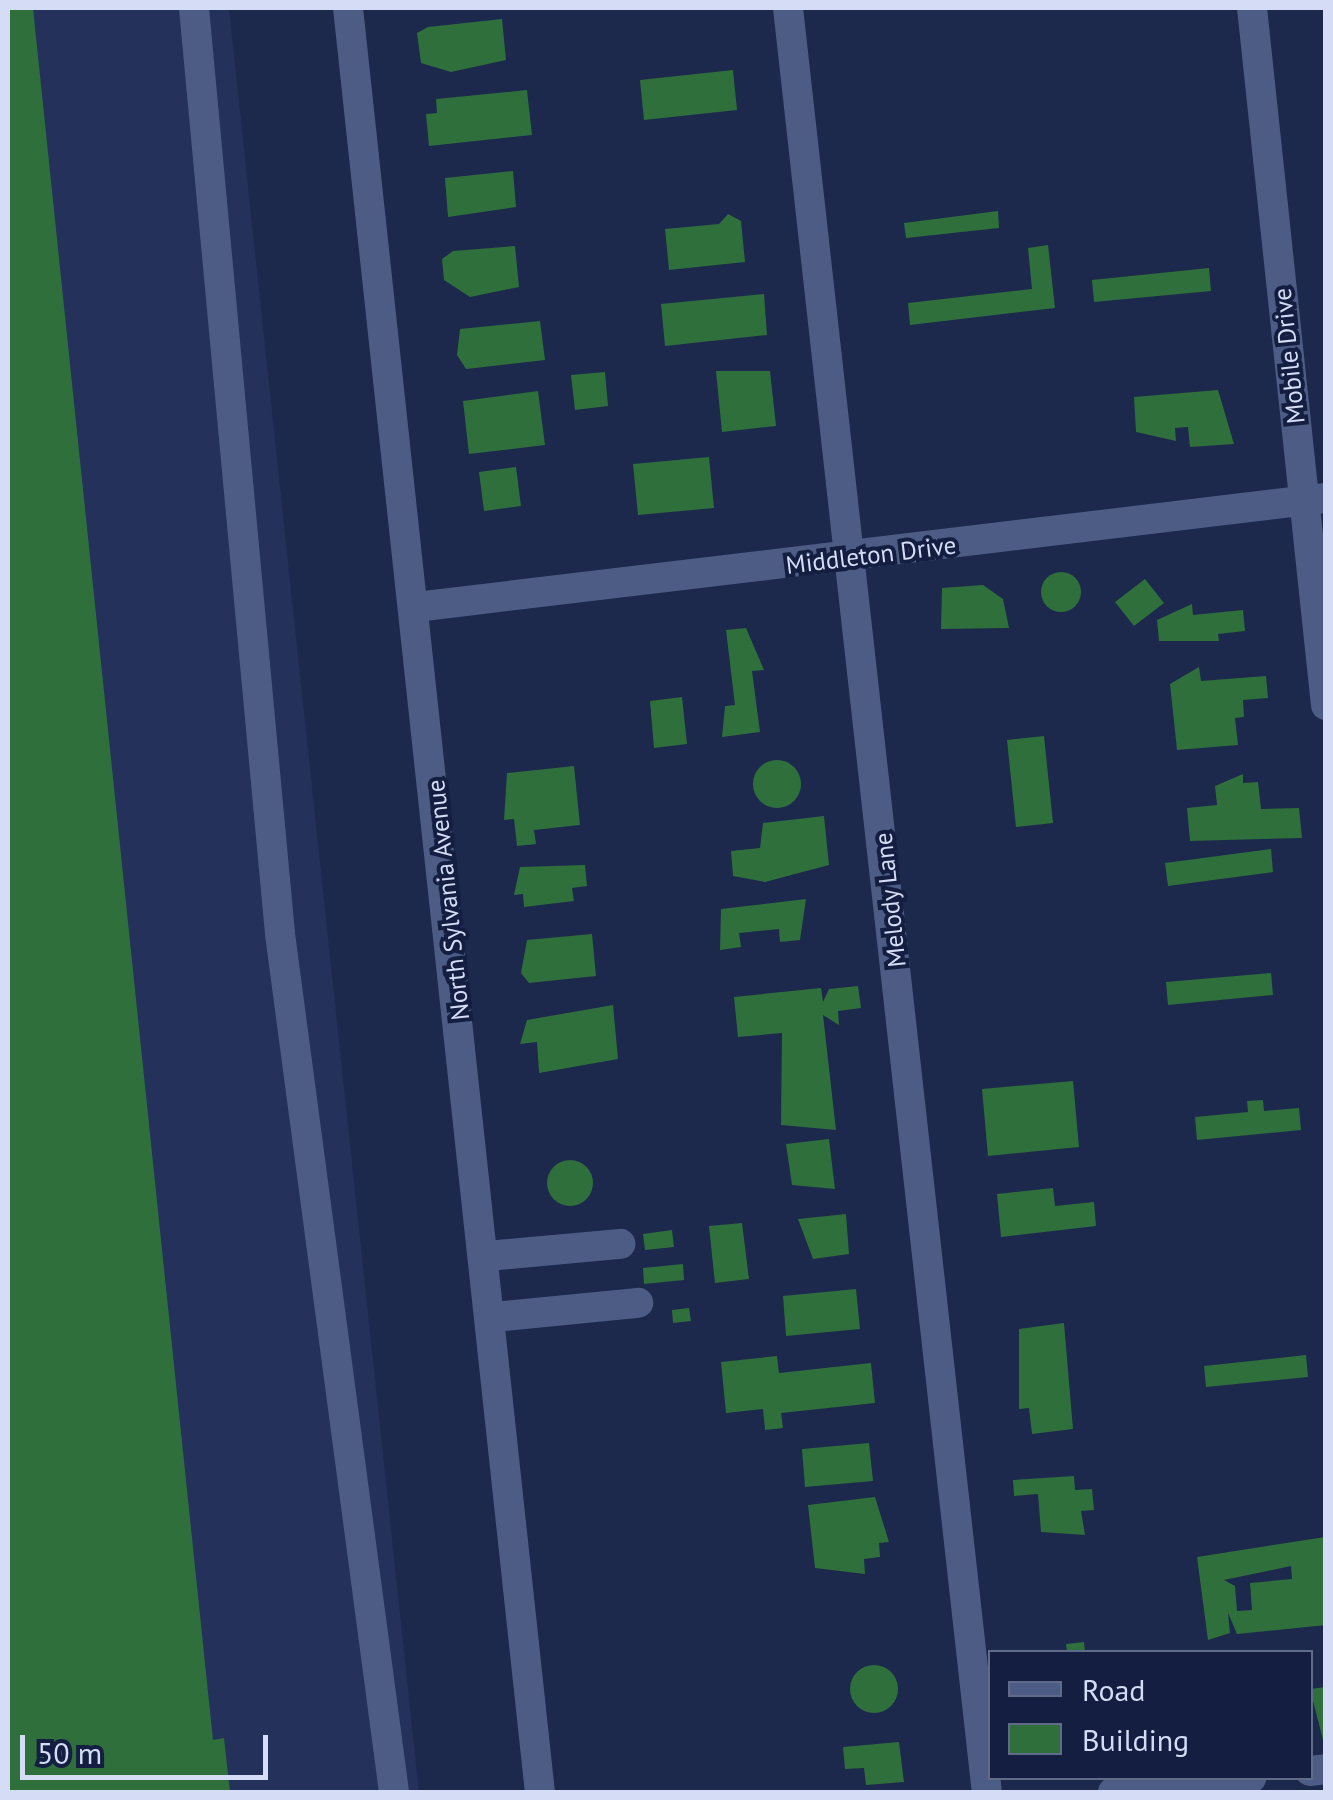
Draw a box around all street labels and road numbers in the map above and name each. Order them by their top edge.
street label: Mobile Drive [1267,287,1311,425]
street label: Middleton Drive [784,530,958,580]
street label: North Sylvania Avenue [420,778,476,1022]
street label: Melody Lane [868,831,912,969]

